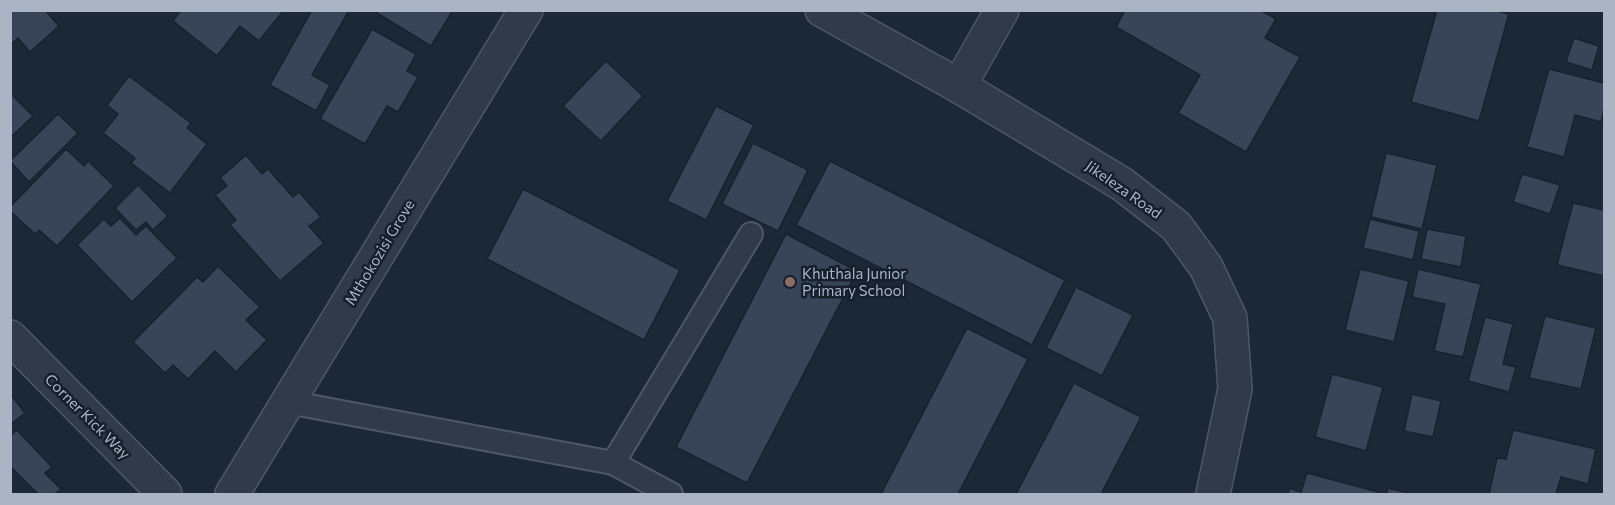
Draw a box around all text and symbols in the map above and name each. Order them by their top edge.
street label: Jikeleza Road [1082,156,1166,222]
street label: Mthokozisi Grove [340,196,418,308]
place label: Khuthala Junior Primary School [802,264,906,299]
marker: Khuthala Junior Primary School [783,275,797,289]
street label: Corner Kick Way [42,370,134,462]

